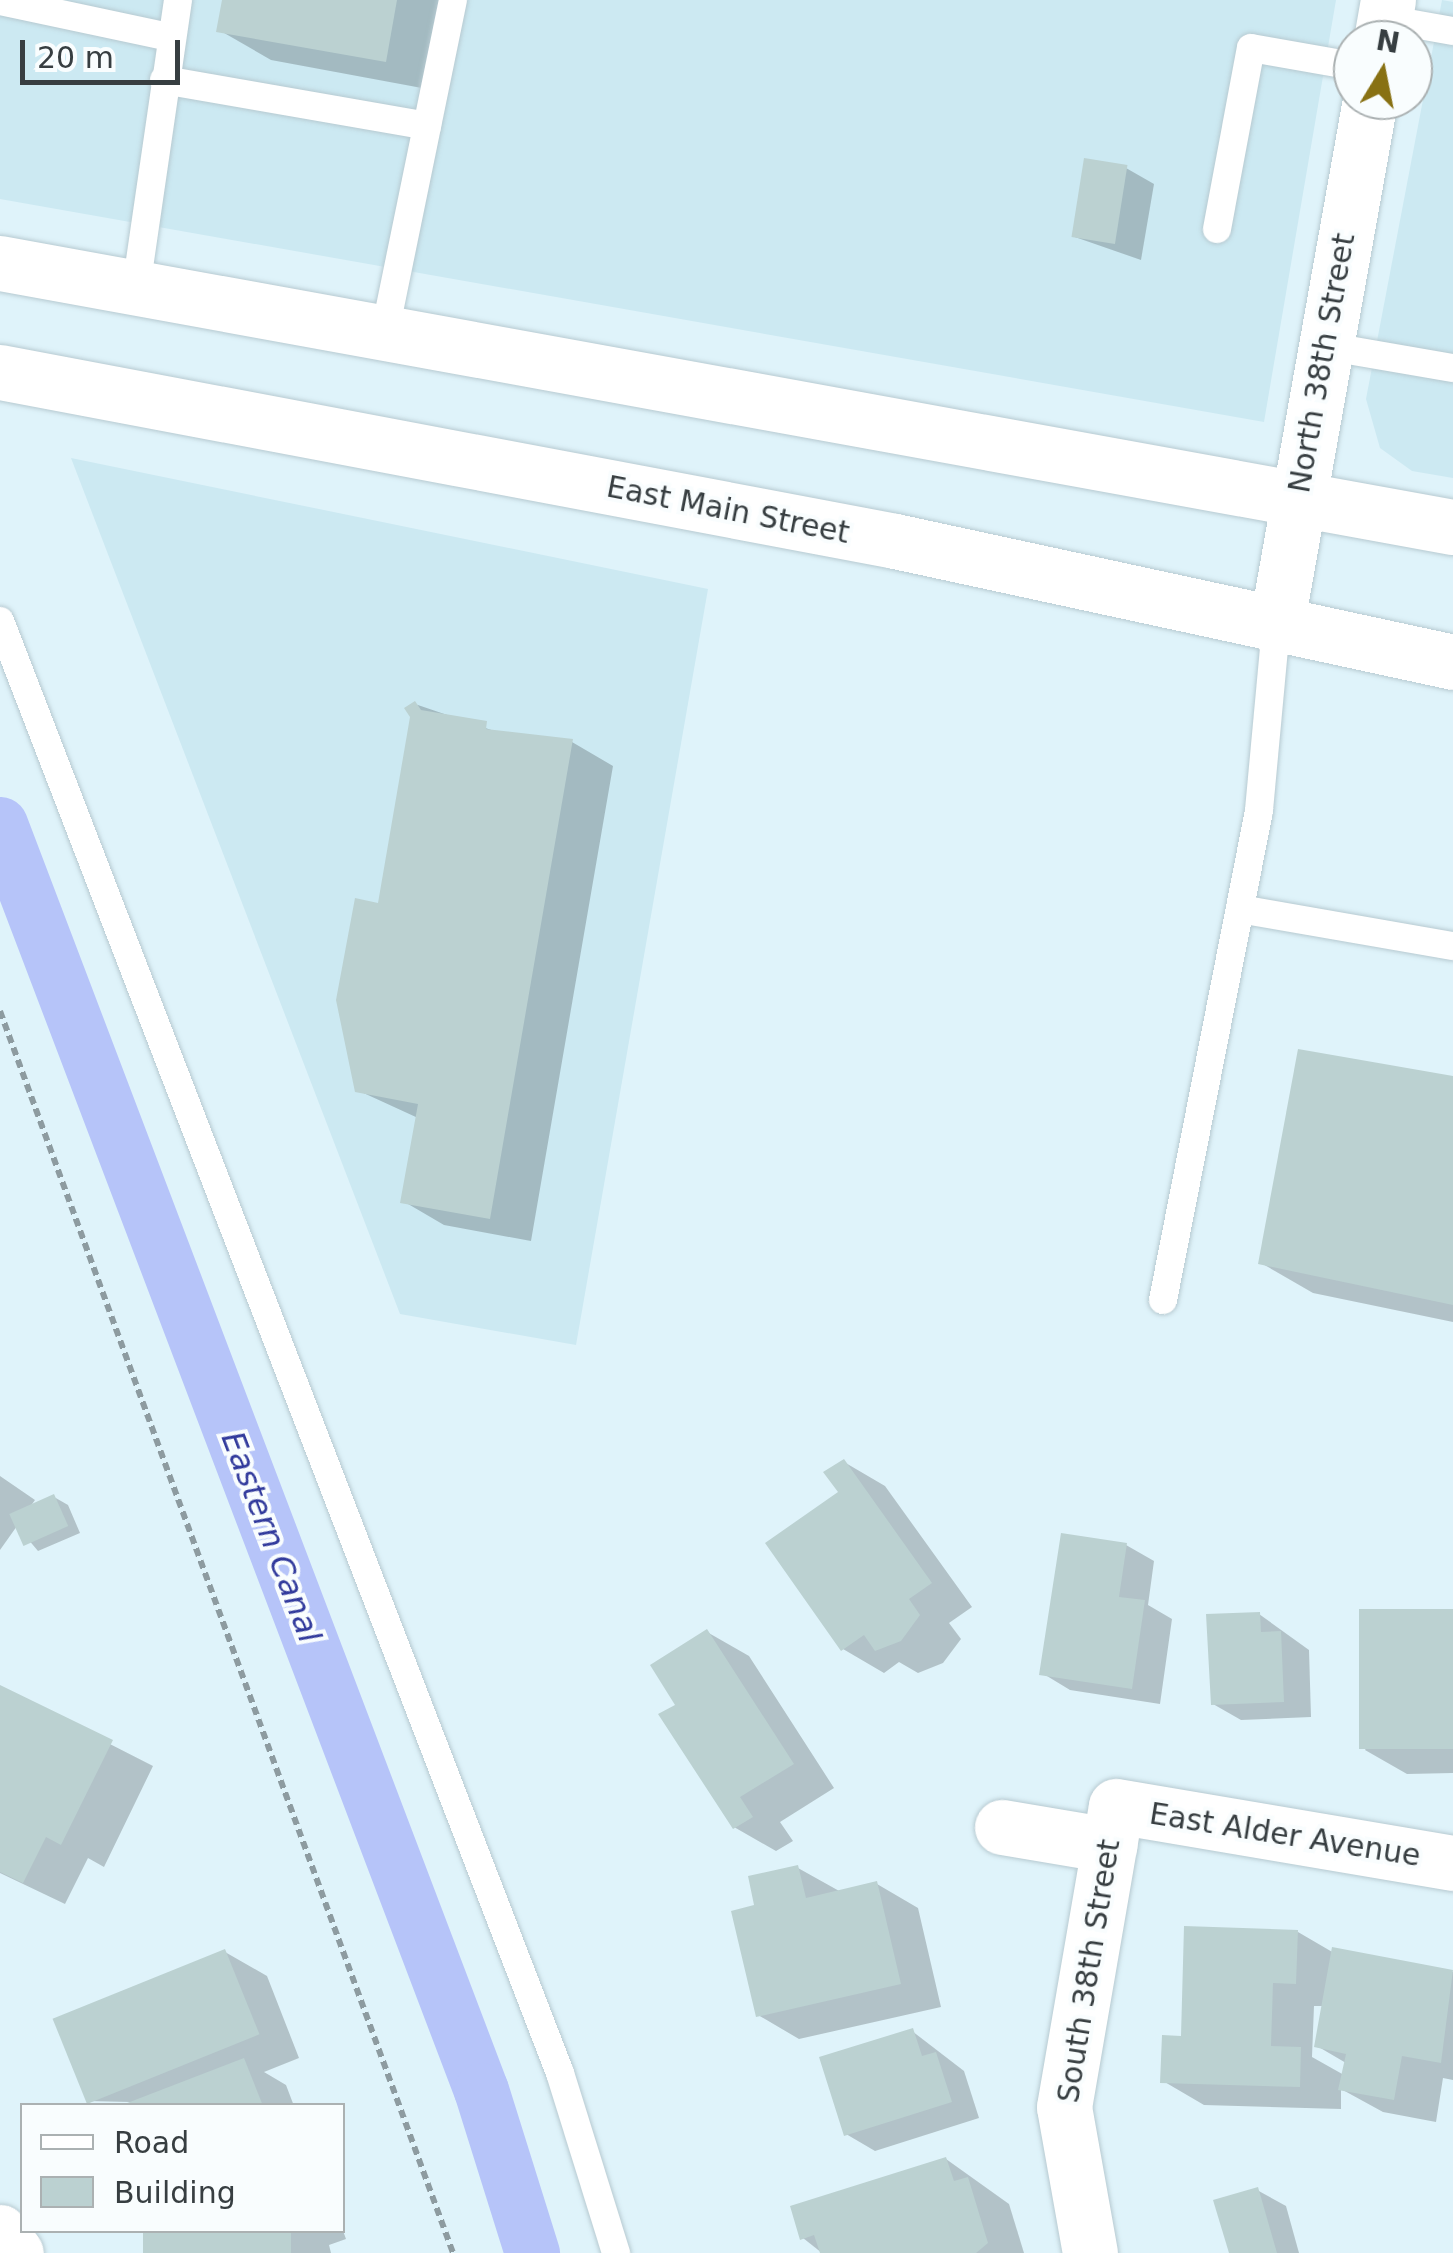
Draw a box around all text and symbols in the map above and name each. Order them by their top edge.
scale bar [25,20,185,82]
north arrow [1333,20,1433,120]
text: N [1374,24,1402,60]
text: 20 m [37,40,114,75]
street label: North 38th Street [1281,230,1363,496]
street label: East Main Street [604,469,852,551]
water label: Eastern Canal [213,1426,329,1648]
street label: East Alder Avenue [1147,1796,1423,1874]
street label: South 38th Street [1050,1837,1128,2105]
legend [20,2103,345,2233]
text: Road [114,2125,189,2160]
text: Building [114,2175,236,2210]

